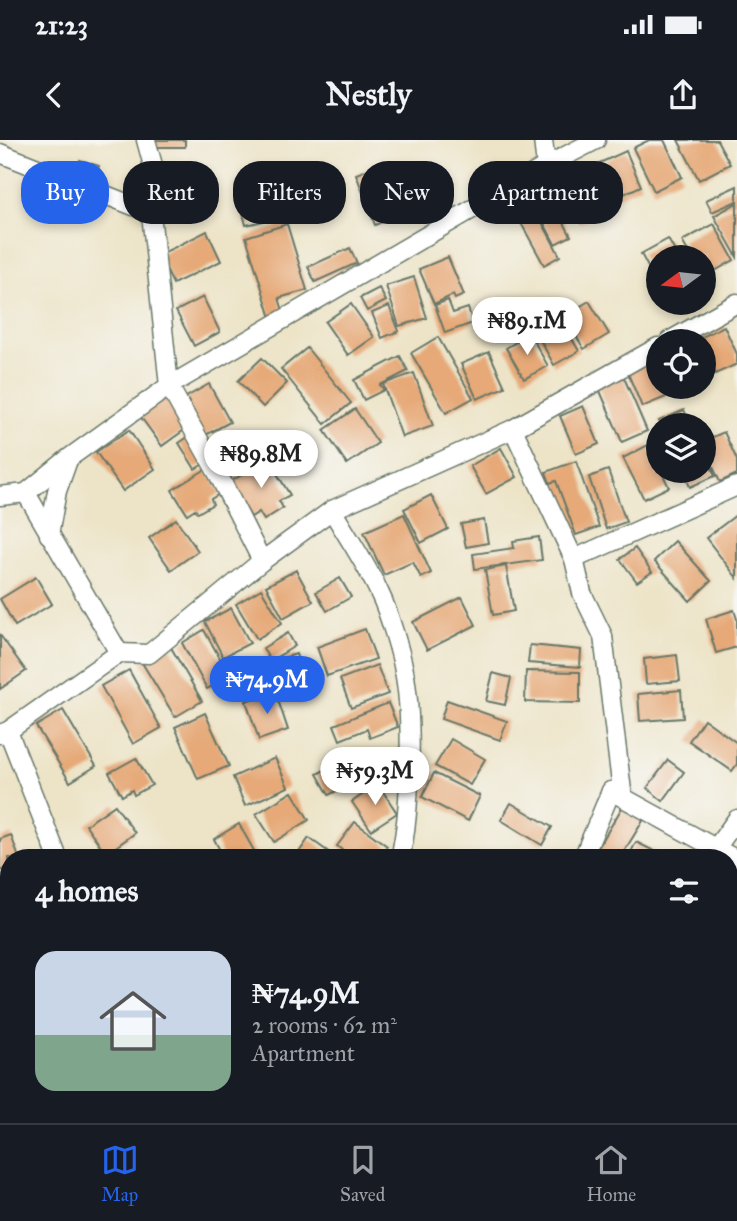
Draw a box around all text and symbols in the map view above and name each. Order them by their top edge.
text: 21:23 [35,9,88,41]
text: Nestly [325,75,412,114]
icon: back [35,76,73,114]
icon: share [664,76,702,114]
chip: Buy [21,161,109,224]
chip: Rent [123,161,219,224]
chip: Filters [233,161,346,224]
chip: New [360,161,454,224]
chip: Apartment [468,161,623,224]
north arrow [646,245,716,315]
map controls [646,245,716,483]
pin: ₦89.1M [470,298,584,357]
text: ₦89.1M [488,306,566,334]
button: locate [646,329,716,399]
button: layers [646,413,716,483]
pin: ₦89.8M [204,430,318,490]
text: ₦89.8M [220,439,302,467]
pin: ₦74.9M [210,656,324,716]
text: ₦74.9M [226,665,308,693]
pin: ₦59.3M [318,748,432,807]
text: ₦59.3M [336,756,414,784]
icon: filters [665,872,703,910]
text: 4 homes [35,873,139,909]
text: ₦74.9M [252,975,360,1011]
icon: home [91,979,175,1063]
text: 2 rooms · 62 m² [252,1011,397,1039]
text: Apartment [252,1039,355,1067]
tab: Map [101,1141,139,1206]
tab: Saved [340,1141,385,1206]
tab: Home [587,1141,636,1206]

